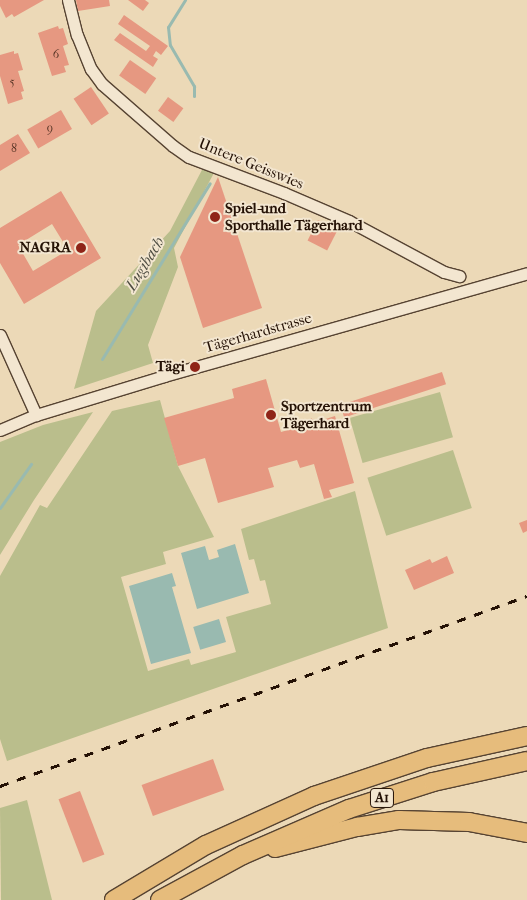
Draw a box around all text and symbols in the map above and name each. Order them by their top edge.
house number: 6 [53,48,59,62]
house number: 5 [9,76,15,90]
house number: 9 [47,122,53,136]
street label: Untere Geisswies [196,135,306,193]
house number: 8 [11,142,17,156]
place label: Spiel-und Sporthalle Tägerhard [225,199,363,234]
marker: Spiel-und Sporthalle Tägerhard [209,211,221,223]
water label: Lugibach [121,234,169,294]
place label: NAGRA [19,239,71,257]
marker: NAGRA [75,242,87,254]
street label: Tägerhardstrasse [202,309,314,357]
place label: Tägi [156,358,185,376]
marker: Tägi [189,361,201,373]
place label: Sportzentrum Tägerhard [281,397,372,432]
marker: Sportzentrum Tägerhard [265,409,277,421]
road number: A1 [370,786,394,810]

